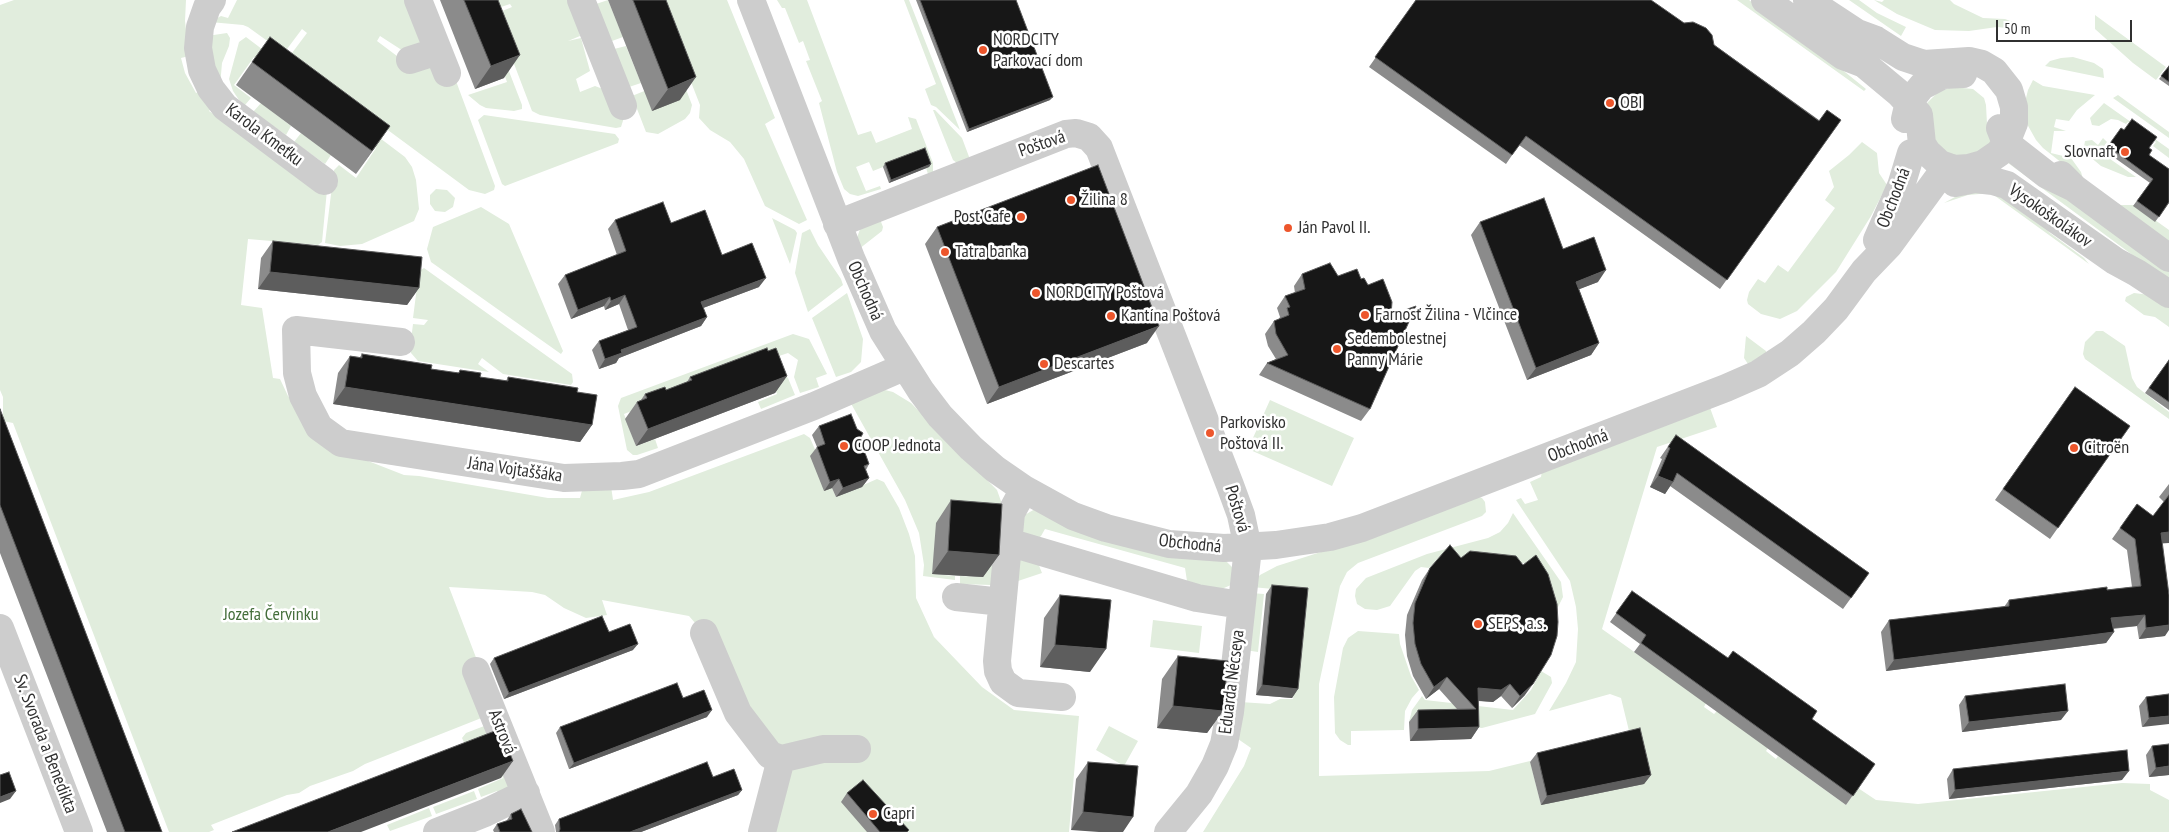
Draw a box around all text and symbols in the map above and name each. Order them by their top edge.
scale bar [1999,10,2135,42]
text: 50 m [2004,19,2030,38]
place label: NORDCITY Parkovací dom [993,29,1083,72]
marker: NORDCITY Parkovací dom [977,44,989,56]
place label: OBI [1620,92,1643,114]
marker: OBI [1604,97,1616,109]
street label: Karola Kmeťku [221,99,307,171]
street label: Poštová [1016,126,1068,162]
place label: Slovnaft [2064,141,2115,163]
marker: Slovnaft [2119,146,2131,158]
street label: Obchodná [1873,165,1915,231]
street label: Vysokoškolákov [2004,179,2096,253]
place label: Žilina 8 [1081,189,1128,211]
marker: Žilina 8 [1065,194,1077,206]
place label: Post Cafe [954,206,1011,228]
marker: Post Cafe [1015,211,1027,223]
place label: Ján Pavol II. [1298,217,1370,239]
marker: Ján Pavol II. [1282,222,1294,234]
place label: Tatra banka [955,241,1027,263]
marker: Tatra banka [939,246,951,258]
street label: Obchodná [842,258,888,324]
place label: NORDCITY Poštová [1046,282,1164,304]
marker: NORDCITY Poštová [1030,287,1042,299]
place label: Farnosť Žilina - Vlčince [1375,304,1517,326]
place label: Kantína Poštová [1121,305,1220,327]
marker: Farnosť Žilina - Vlčince [1359,309,1371,321]
marker: Kantína Poštová [1105,310,1117,322]
place label: Sedembolestnej Panny Márie [1347,328,1447,370]
marker: Sedembolestnej Panny Márie [1331,343,1343,355]
place label: Descartes [1054,353,1114,375]
marker: Descartes [1038,358,1050,370]
place label: Parkovisko Poštová II. [1220,412,1286,454]
street label: Obchodná [1545,425,1611,467]
marker: Parkovisko Poštová II. [1204,427,1216,439]
place label: COOP Jednota [854,435,941,457]
place label: Citroën [2084,437,2129,459]
marker: COOP Jednota [838,440,850,452]
marker: Citroën [2068,442,2080,454]
street label: Jána Vojtaššáka [466,453,564,487]
street label: Poštová [1220,483,1254,535]
street label: Obchodná [1158,530,1222,558]
park label: Jozefa Červinku [224,604,318,626]
place label: SEPS, a.s. [1488,613,1546,635]
marker: SEPS, a.s. [1472,618,1484,630]
street label: Eduarda Nécseya [1215,629,1249,735]
street label: Sv. Svorada a Benedikta [9,671,81,817]
street label: Astrová [483,707,521,757]
place label: Capri [883,803,915,825]
marker: Capri [867,808,879,820]

